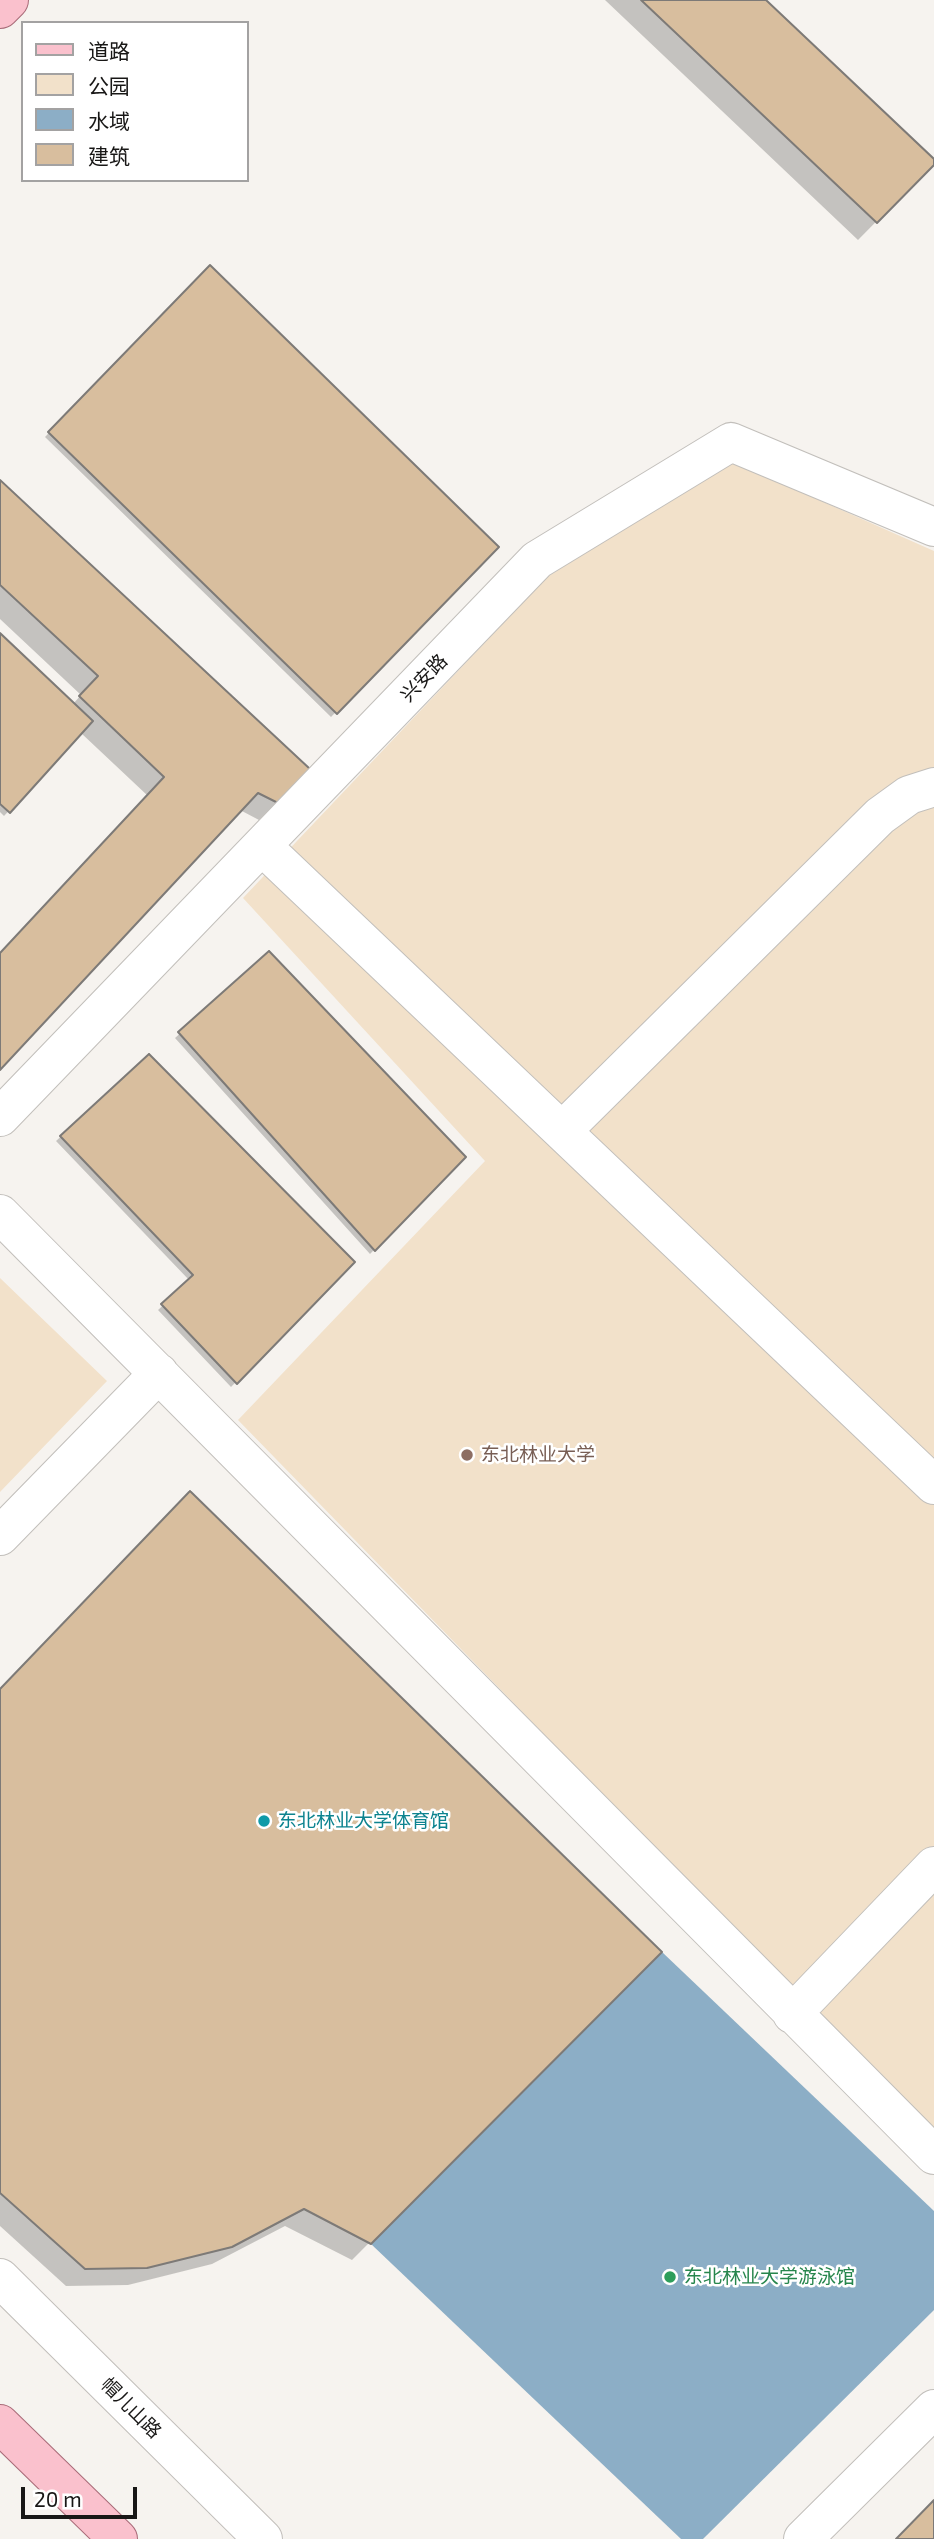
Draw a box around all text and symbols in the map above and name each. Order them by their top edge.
legend [21,21,248,182]
text: 道路 [88,38,130,63]
text: 公园 [88,73,130,98]
text: 水域 [88,108,130,133]
text: 建筑 [88,143,130,168]
street label: 兴安路 [396,650,452,706]
place label: 东北林业大学 [481,1444,595,1466]
marker: 东北林业大学 [459,1447,475,1463]
place label: 东北林业大学体育馆 [278,1810,449,1832]
marker: 东北林业大学体育馆 [256,1813,272,1829]
place label: 东北林业大学游泳馆 [684,2266,855,2288]
marker: 东北林业大学游泳馆 [662,2269,678,2285]
street label: 帽儿山路 [96,2373,166,2443]
scale bar [24,2472,140,2516]
text: 20 m [34,2486,82,2511]

